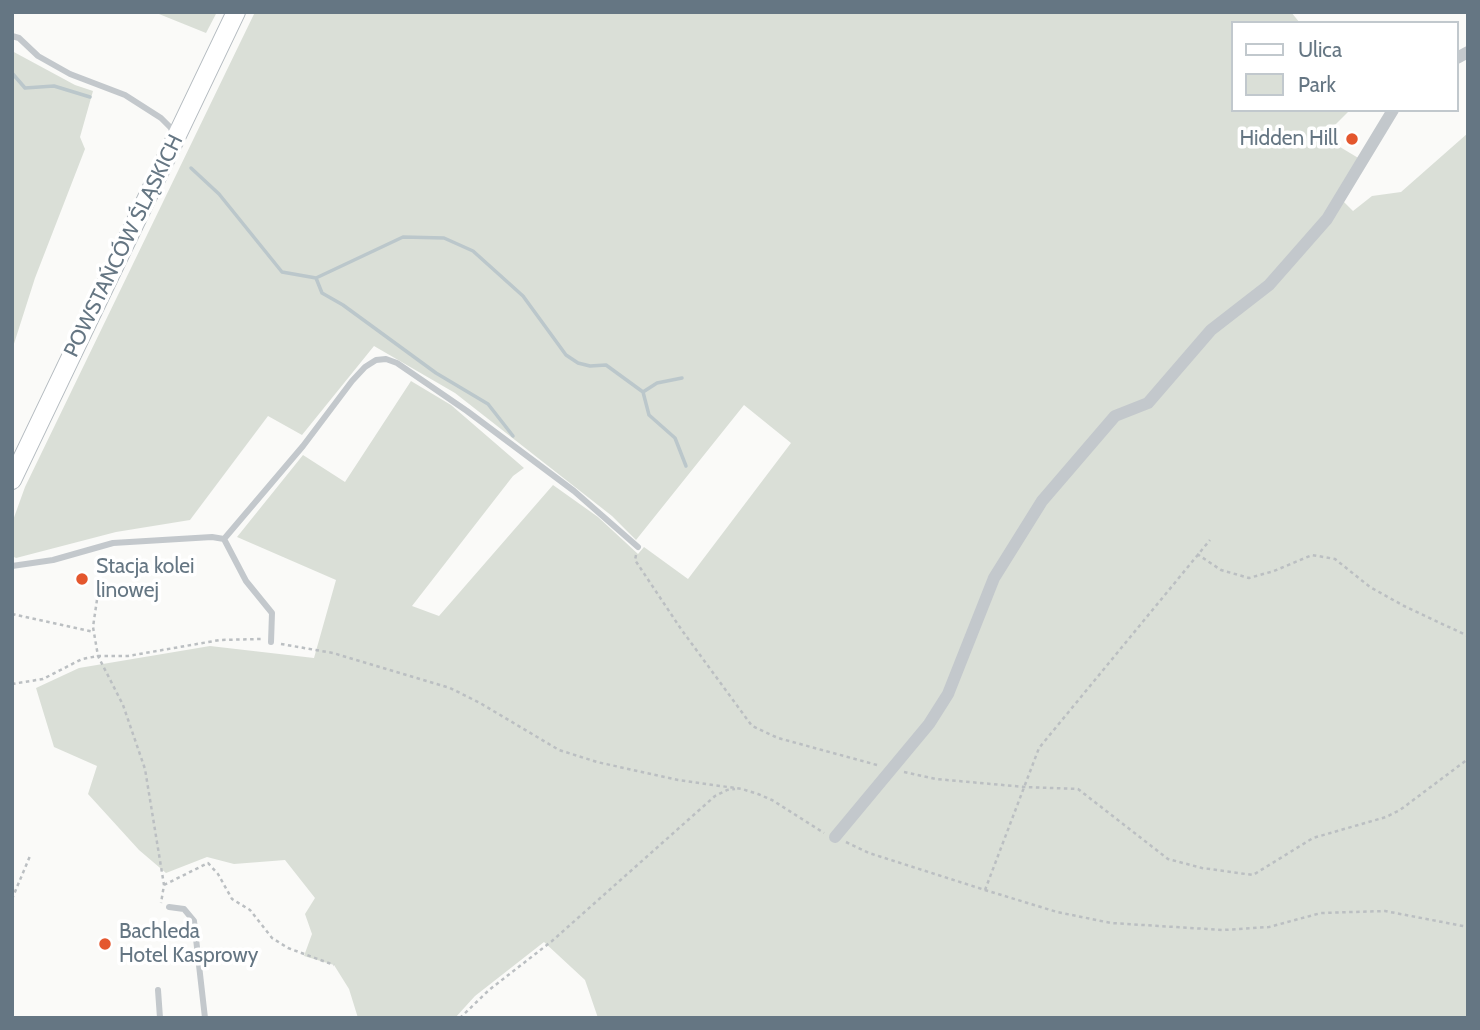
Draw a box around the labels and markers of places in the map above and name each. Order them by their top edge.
place label: Hidden Hill [1239,126,1338,152]
marker: Hidden Hill [1344,131,1360,147]
place label: Stacja kolei linowej [96,554,194,604]
marker: Stacja kolei linowej [74,571,90,587]
place label: Bachleda Hotel Kasprowy [119,919,258,969]
marker: Bachleda Hotel Kasprowy [97,936,113,952]

